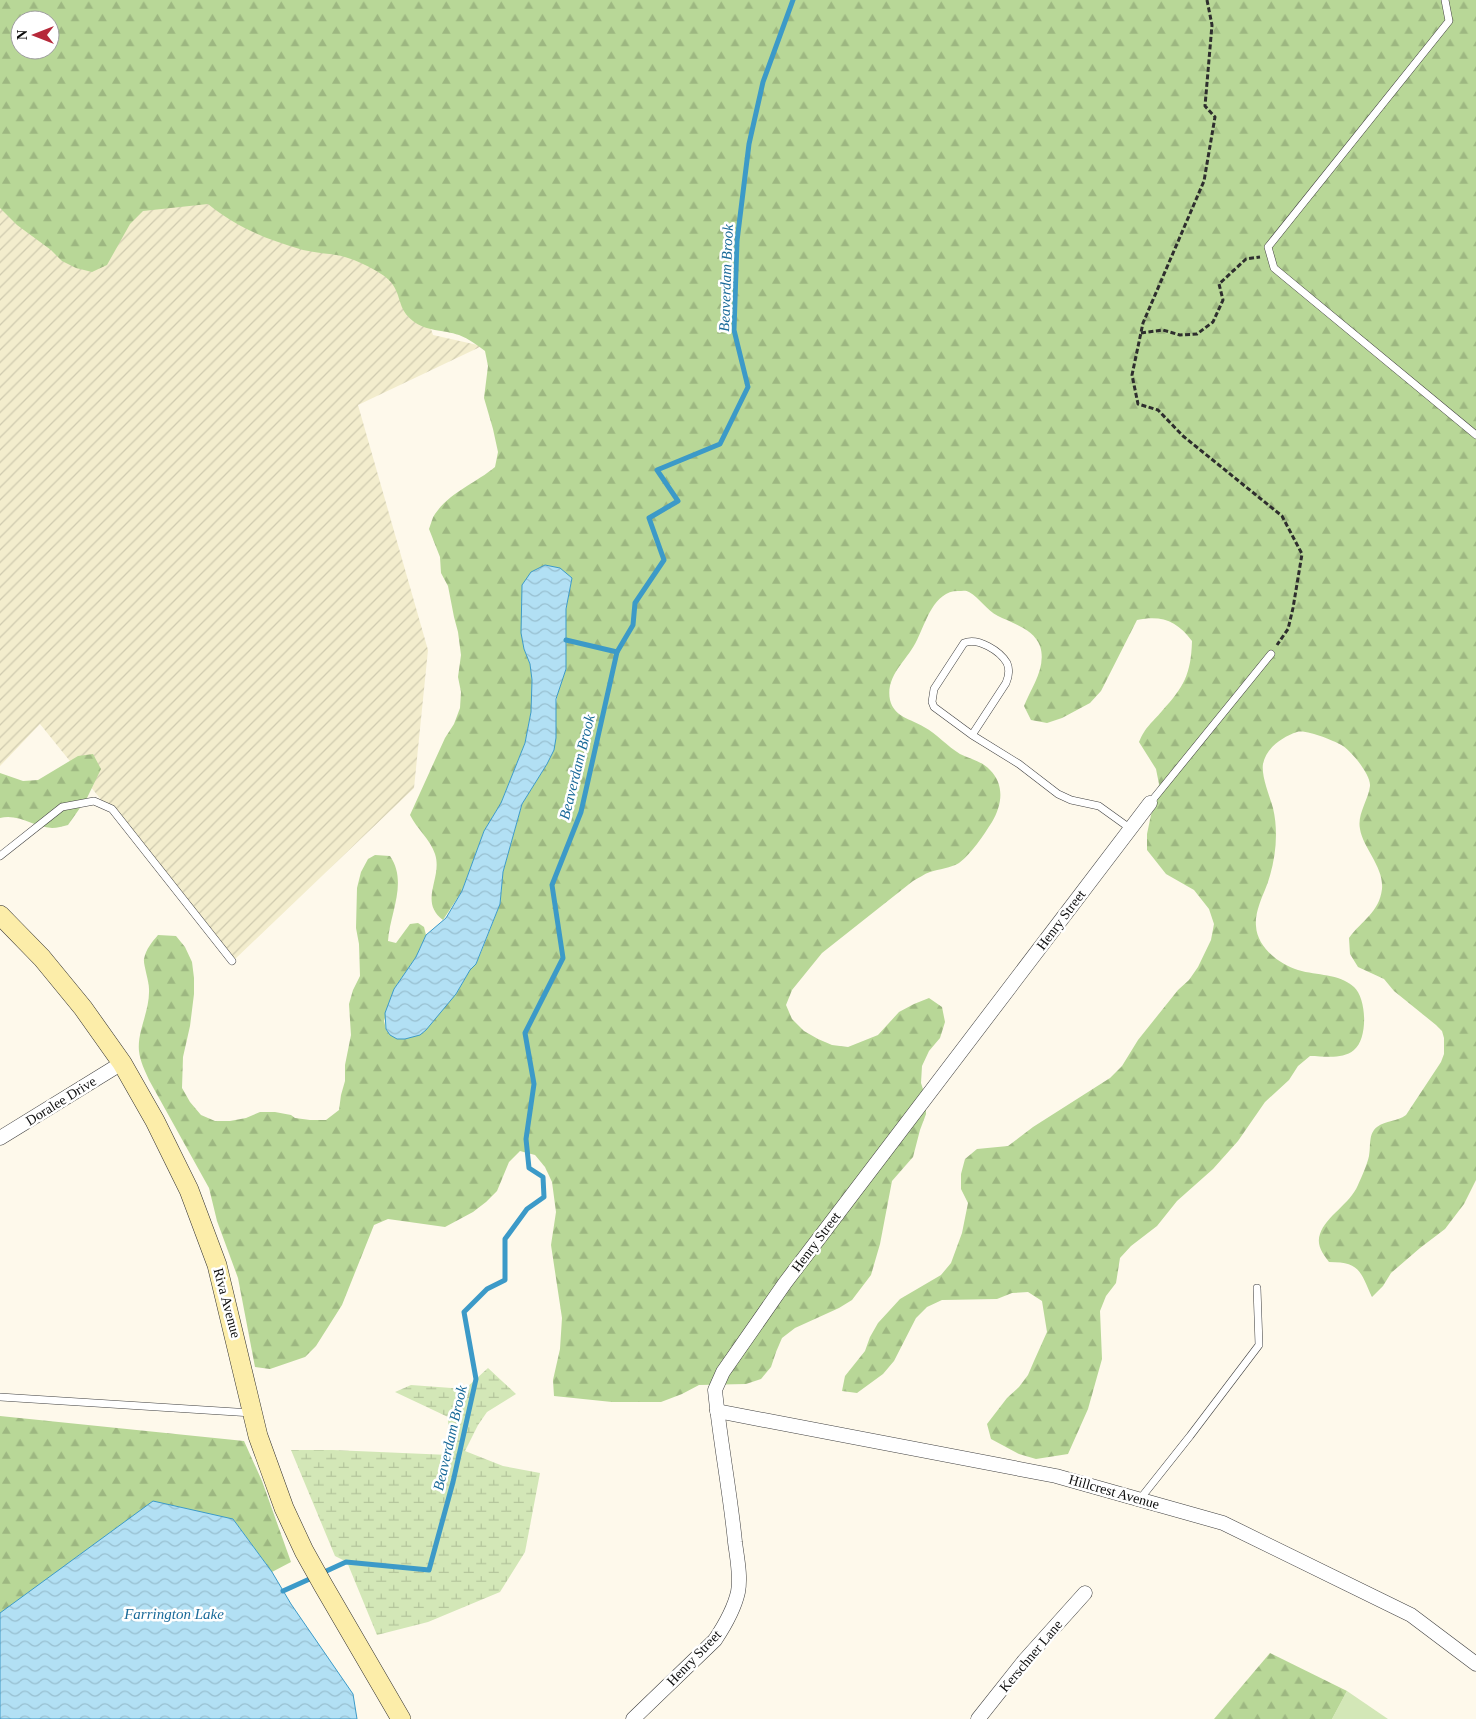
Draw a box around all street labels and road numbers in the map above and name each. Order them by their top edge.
street label: Henry Street [1034,887,1088,953]
street label: Doralee Drive [23,1074,99,1128]
street label: Henry Street [789,1209,843,1275]
street label: Riva Avenue [210,1266,244,1340]
street label: Hillcrest Avenue [1067,1472,1161,1512]
street label: Kerschner Lane [997,1617,1065,1695]
street label: Henry Street [664,1627,724,1689]

